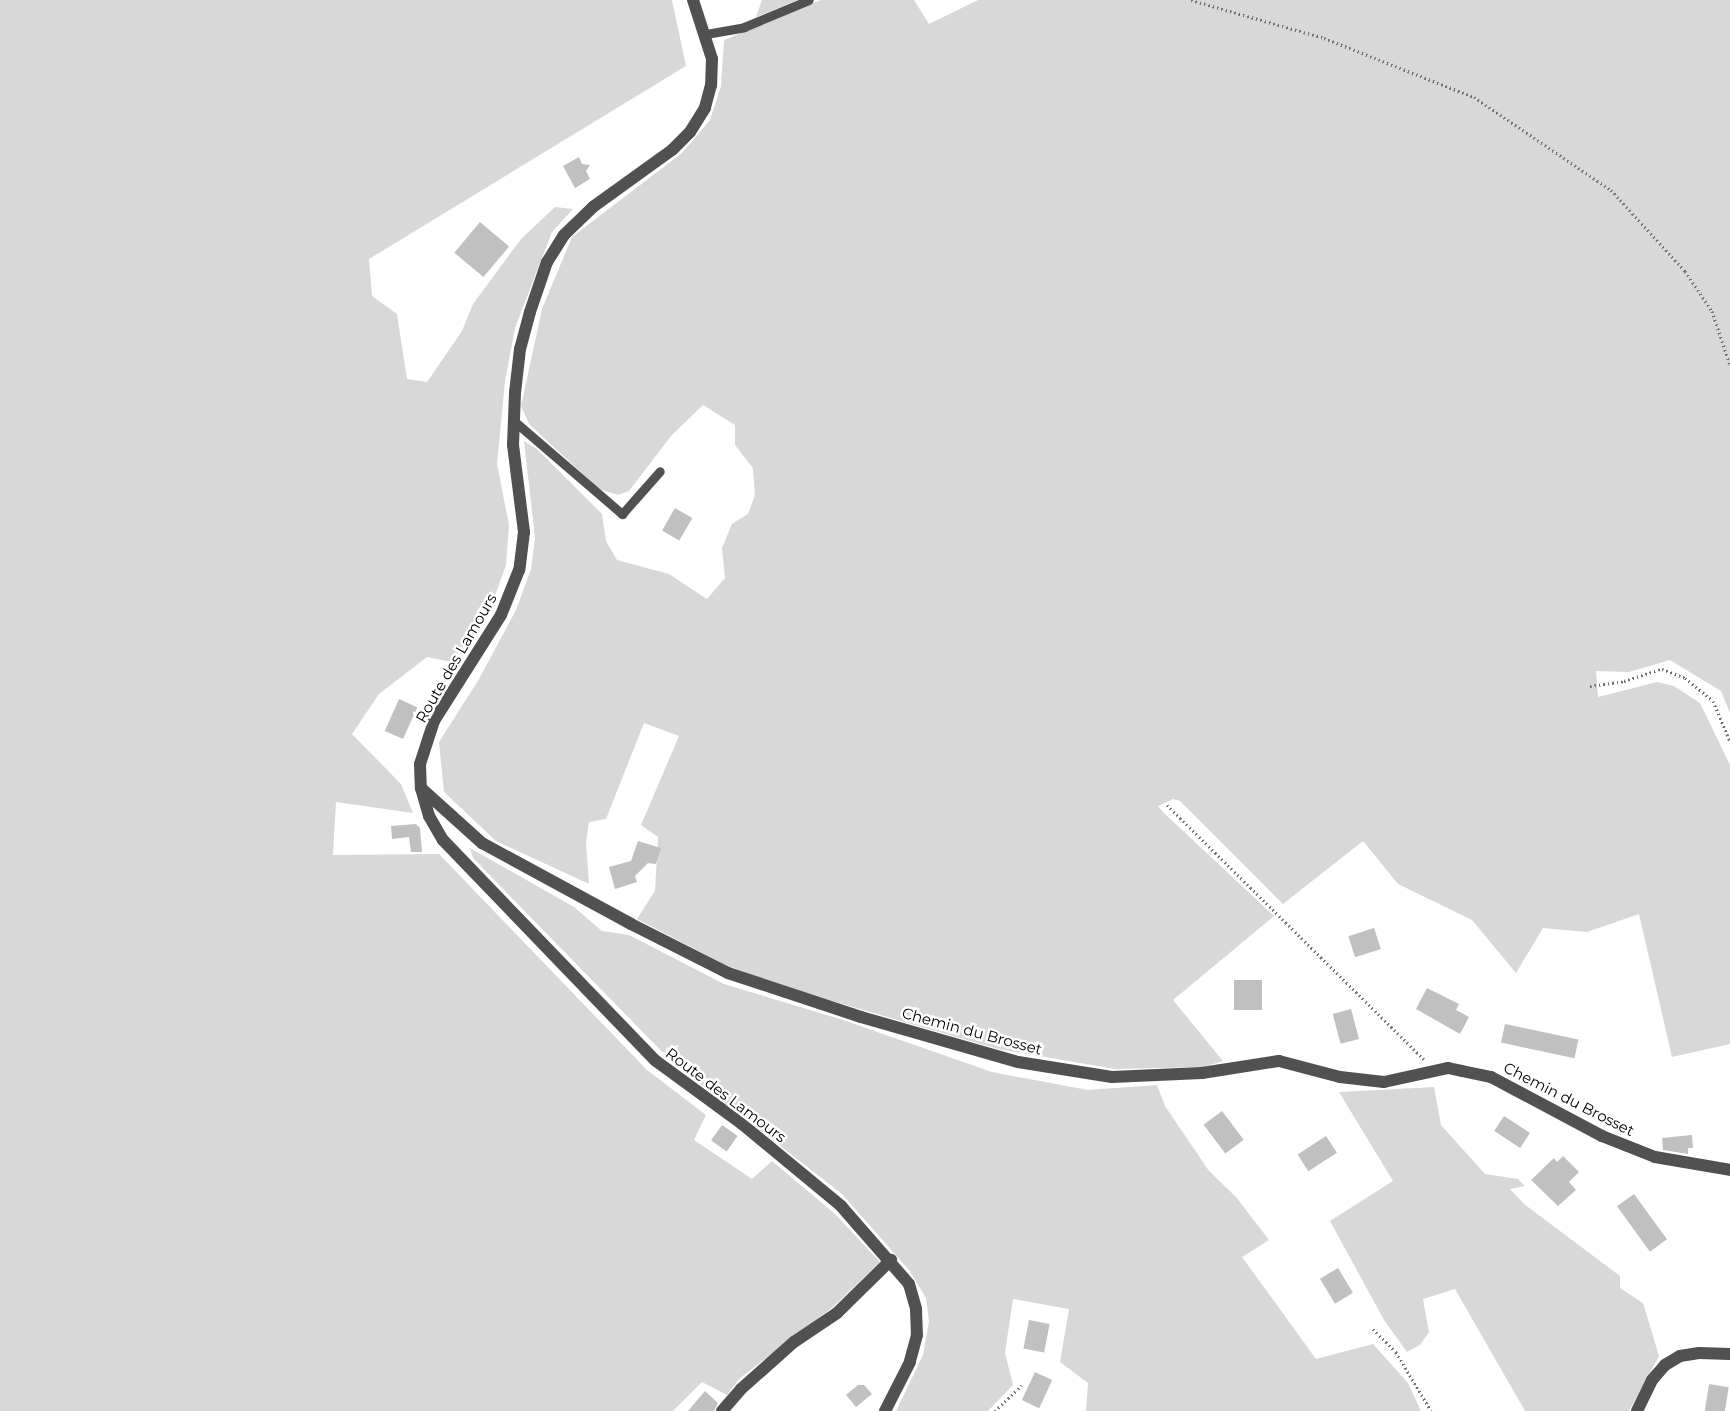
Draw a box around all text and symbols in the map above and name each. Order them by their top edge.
street label: Route des Lamours [412,590,500,726]
street label: Chemin du Brosset [900,1004,1044,1058]
street label: Route des Lamours [662,1044,790,1146]
street label: Chemin du Brosset [1501,1058,1637,1140]

